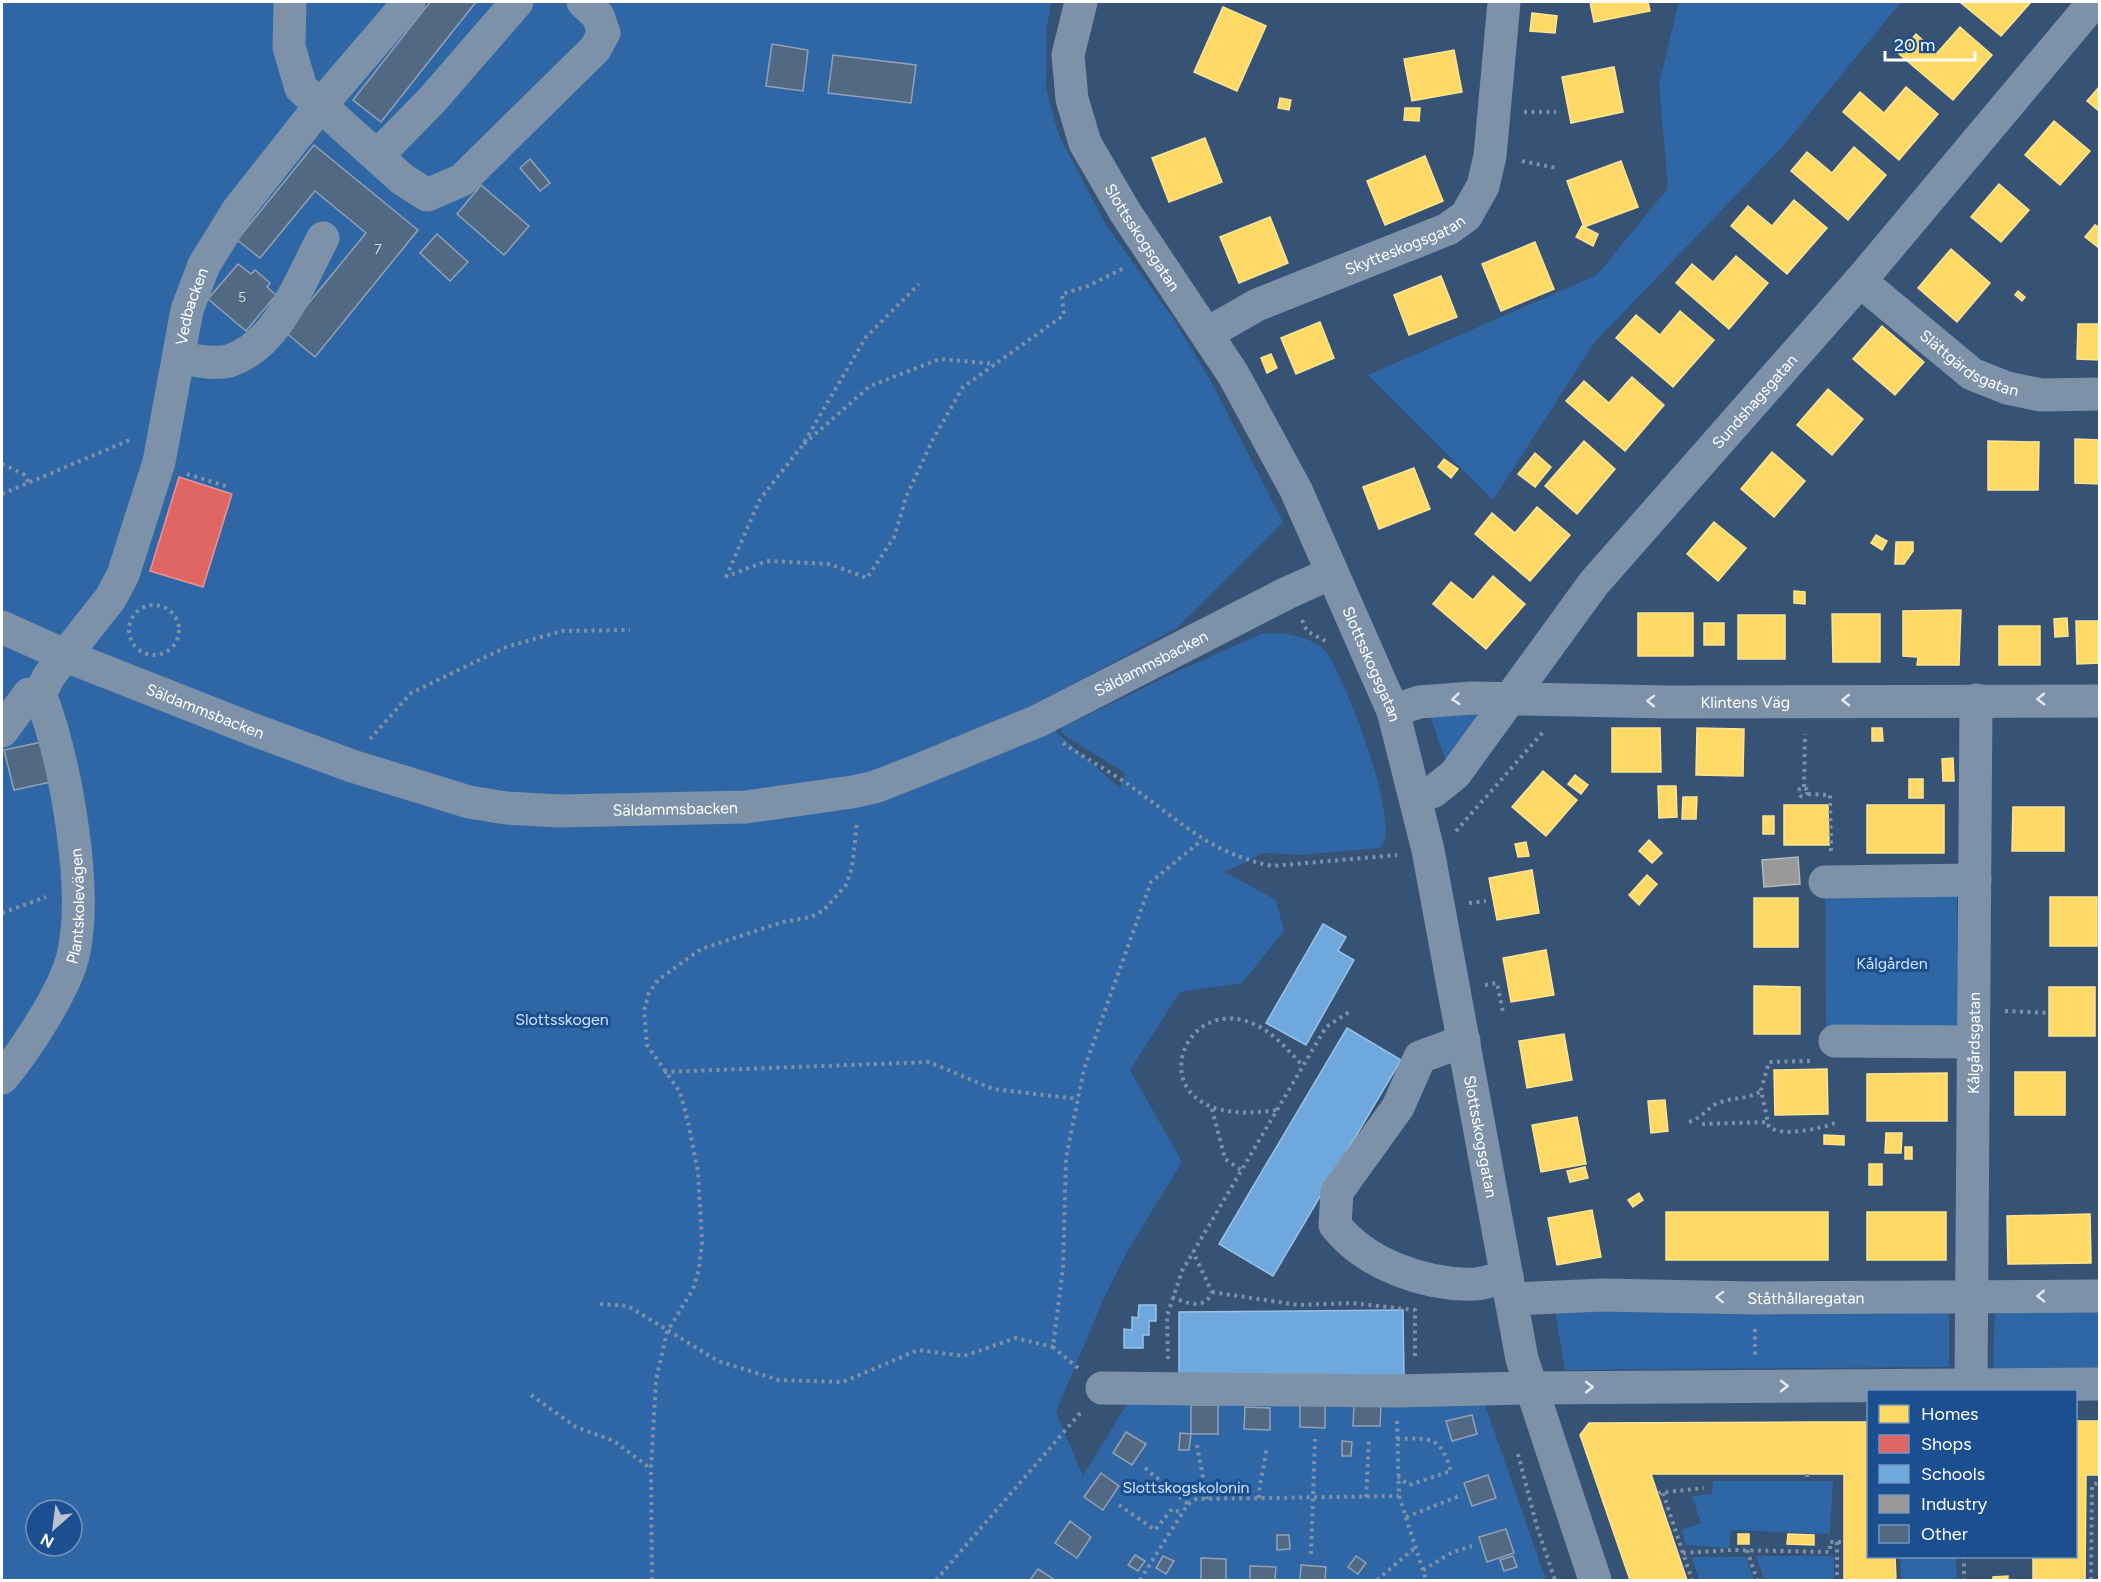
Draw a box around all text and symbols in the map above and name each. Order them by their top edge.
scale bar [1885,24,1975,62]
text: 20 m [1894,34,1935,56]
street label: Slottsskogsgatan [1101,180,1184,295]
street label: Skytteskogsgatan [1342,211,1469,279]
house number: 7 [374,241,382,258]
street label: Vedbacken [172,265,212,347]
house number: 5 [238,289,246,306]
street label: Slättgärdsgatan [1916,326,2020,400]
street label: Sundshagsgatan [1708,350,1801,452]
street label: Slottsskogsgatan [1338,603,1404,724]
street label: Säldammsbacken [1091,626,1211,701]
street label: Säldammsbacken [143,680,267,743]
one-way arrow [1452,692,1461,705]
street label: Klintens Väg [1700,693,1790,712]
one-way arrow [2037,693,2046,705]
one-way arrow [1842,694,1851,706]
one-way arrow [1647,695,1656,708]
street label: Säldammsbacken [612,798,738,820]
street label: Plantskolevägen [62,847,88,966]
park label: Kålgården [1856,954,1928,973]
street label: Kålgårdsgatan [1964,992,1984,1094]
park label: Slottsskogen [515,1010,609,1029]
street label: Slottsskogsgatan [1460,1074,1501,1199]
street label: Ståthållaregatan [1747,1288,1865,1308]
one-way arrow [1716,1290,1725,1303]
one-way arrow [2037,1290,2046,1303]
one-way arrow [1779,1380,1788,1392]
one-way arrow [1584,1381,1593,1393]
legend [1867,1390,2077,1558]
text: Homes [1921,1403,1979,1425]
text: Shops [1921,1433,1972,1455]
text: Schools [1921,1463,1985,1485]
park label: Slottskogskolonin [1122,1478,1250,1497]
text: Industry [1921,1493,1988,1515]
north arrow [24,1498,84,1558]
text: Other [1921,1523,1968,1545]
text: N [37,1530,57,1552]

